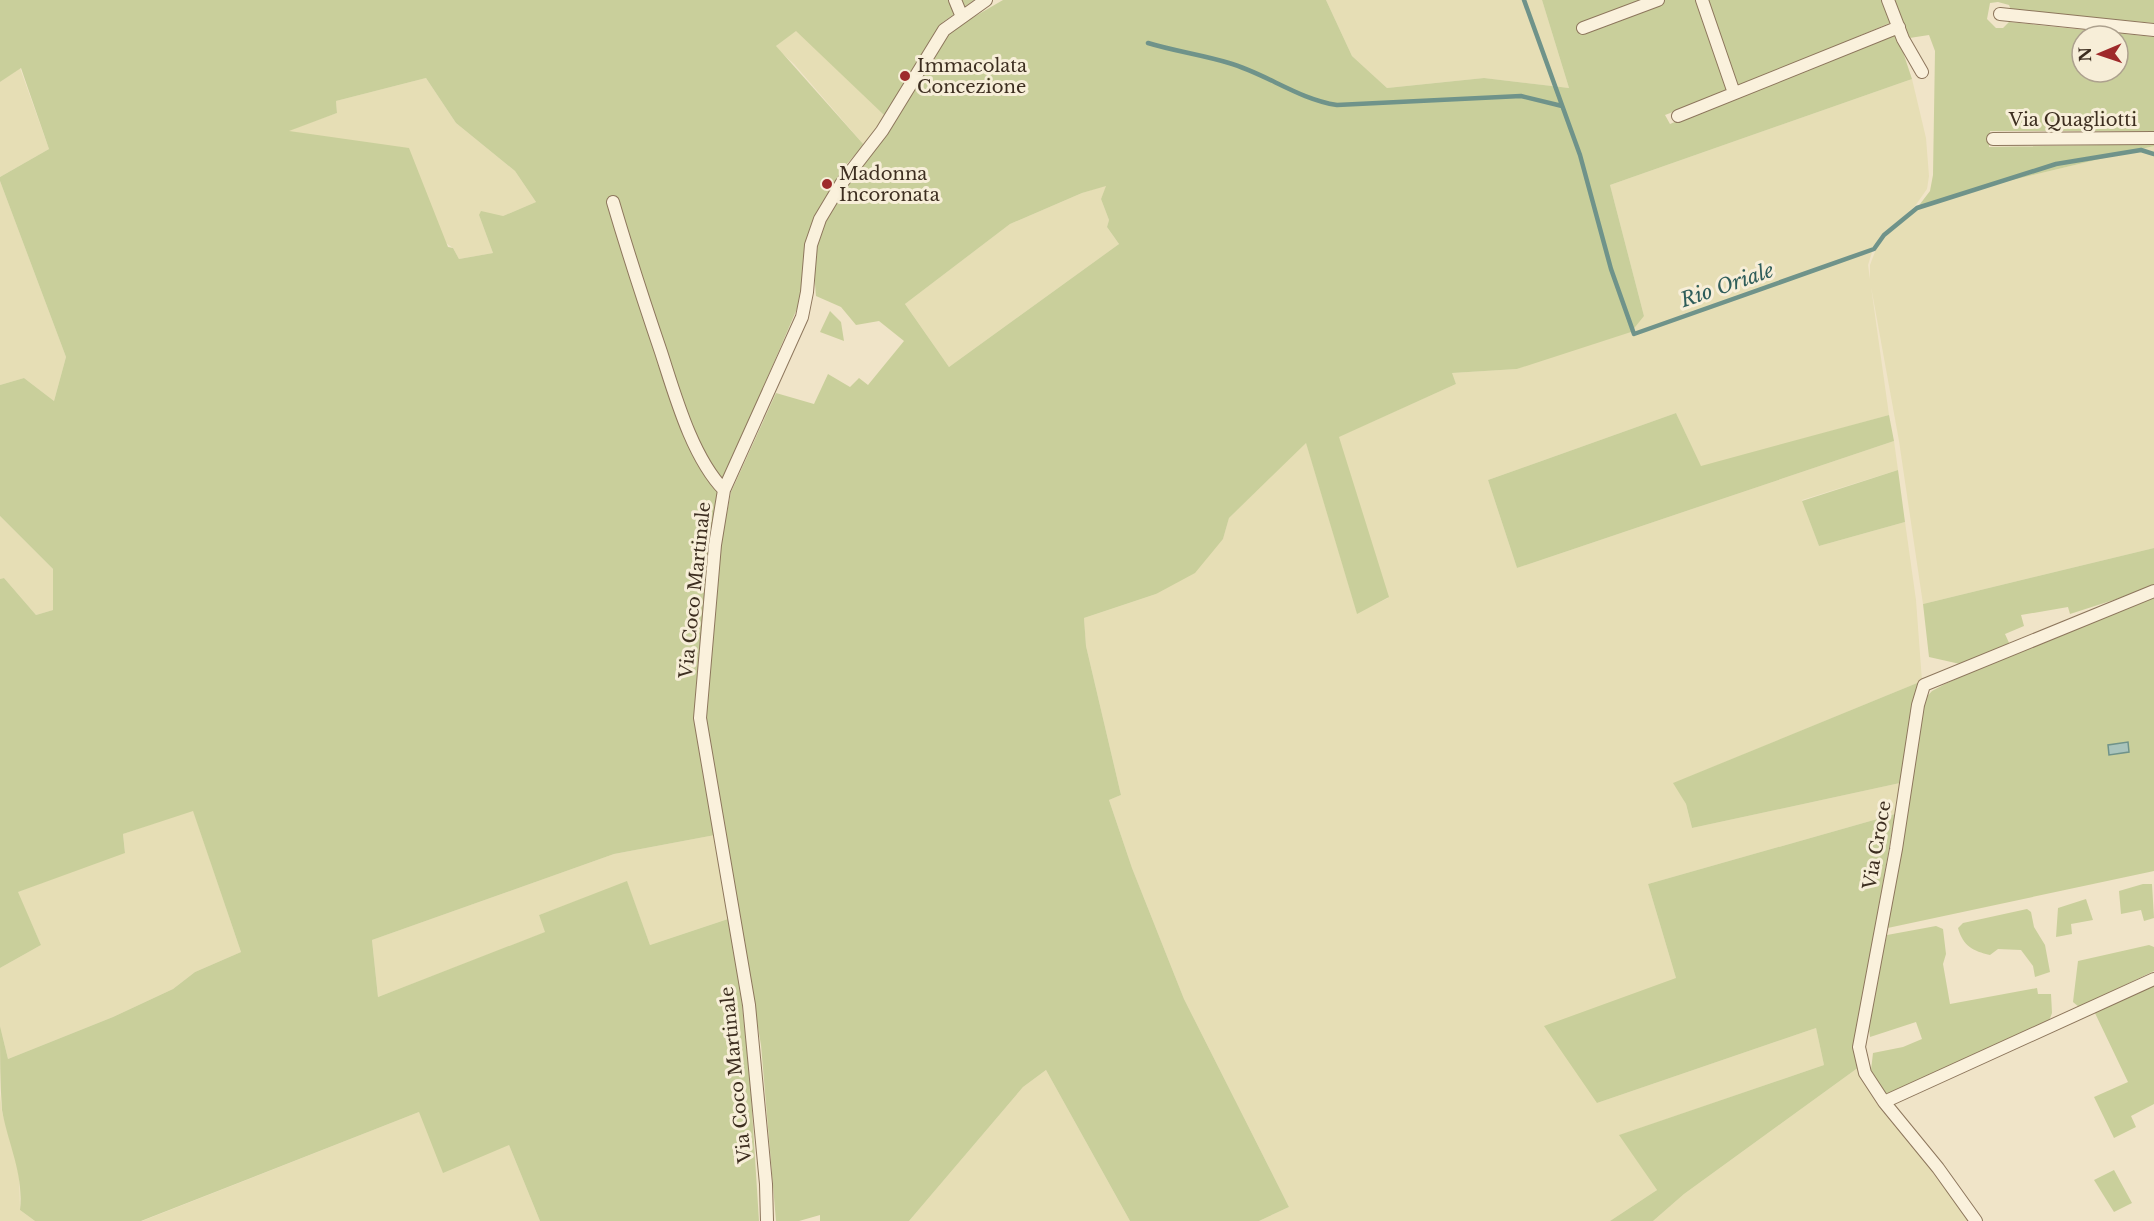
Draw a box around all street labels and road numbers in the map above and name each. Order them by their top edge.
street label: Via Quagliotti [2008,109,2137,131]
street label: Via Coco Martinale [675,501,715,680]
street label: Via Croce [1858,799,1896,892]
street label: Via Coco Martinale [716,986,756,1165]

